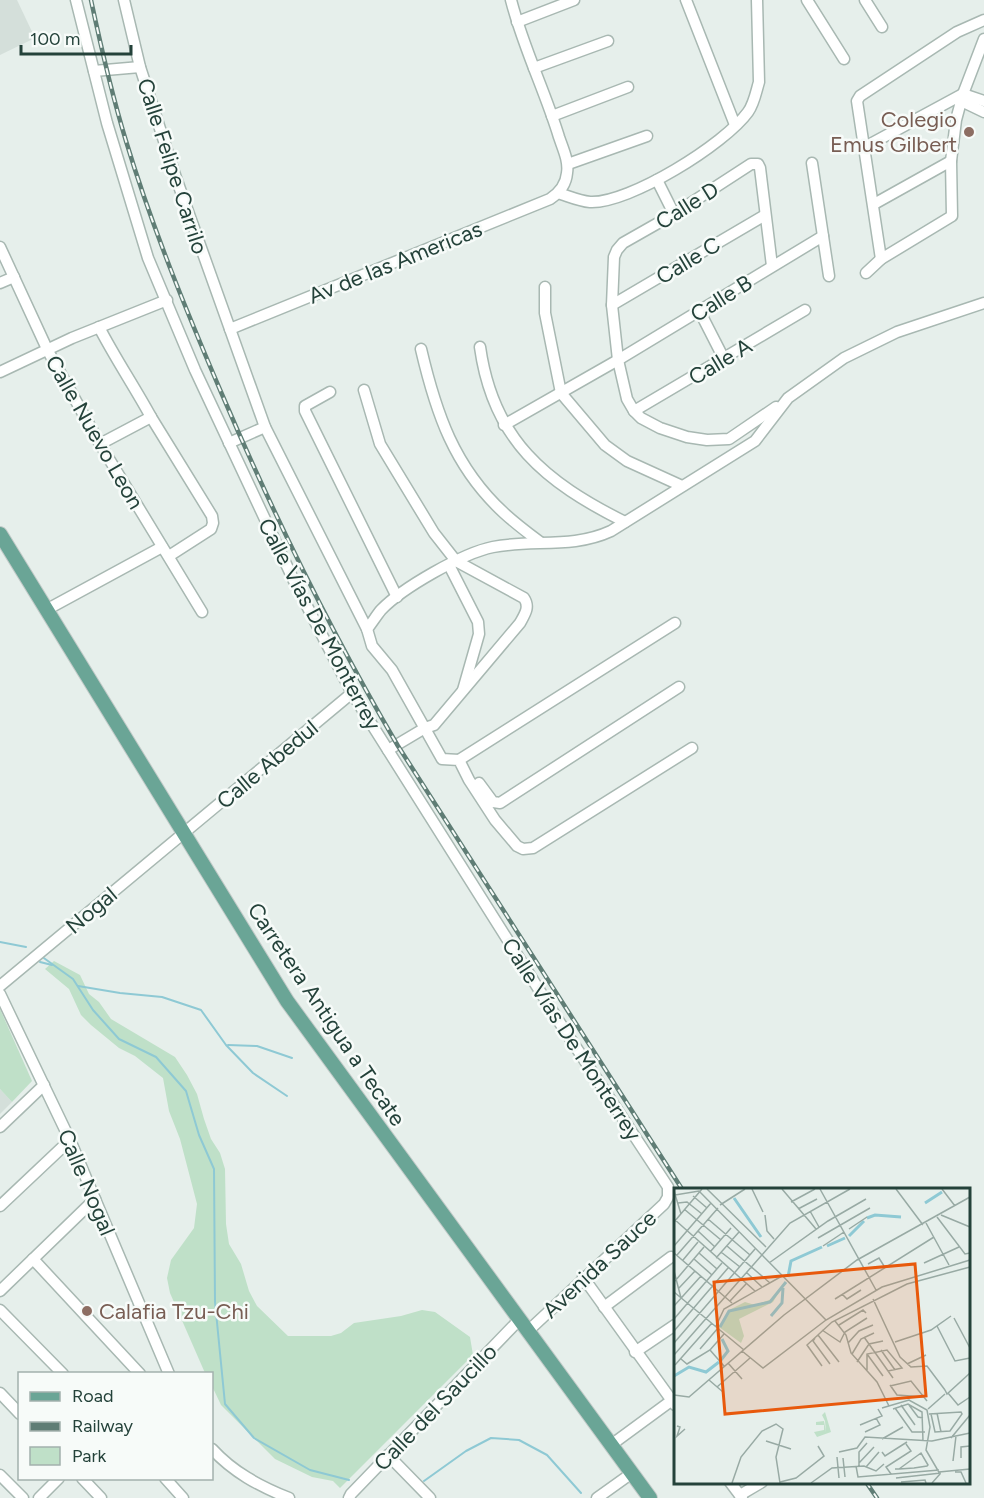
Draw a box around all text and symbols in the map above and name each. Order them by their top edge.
scale bar [21,18,130,56]
text: 100 m [30,28,80,50]
street label: Calle Felipe Carrilo [131,75,214,257]
place label: Colegio Emus Gilbert [830,106,957,158]
marker: Colegio Emus Gilbert [962,125,976,139]
street label: Calle D [651,176,724,235]
street label: Av de las Americas [304,215,486,310]
street label: Calle C [651,231,725,290]
street label: Calle B [685,269,757,328]
street label: Calle A [684,332,757,391]
street label: Calle Nuevo Leon [40,351,150,514]
street label: Calle Vías De Monterrey [252,514,387,735]
street label: Calle Abedul [211,714,323,815]
street label: Nogal [60,881,123,940]
street label: Carretera Antigua a Tecate [242,897,411,1131]
street label: Calle Vías De Monterrey [496,933,647,1146]
street label: Calle Nogal [52,1125,121,1239]
inset map [674,1188,969,1483]
street label: Avenida Sauce [537,1205,662,1324]
place label: Calafia Tzu-Chi [99,1298,249,1325]
marker: Calafia Tzu-Chi [80,1304,94,1318]
street label: Calle del Saucillo [368,1338,503,1476]
legend [18,1372,213,1480]
text: Road [72,1385,113,1407]
text: Railway [72,1415,134,1437]
text: Park [72,1445,107,1467]

